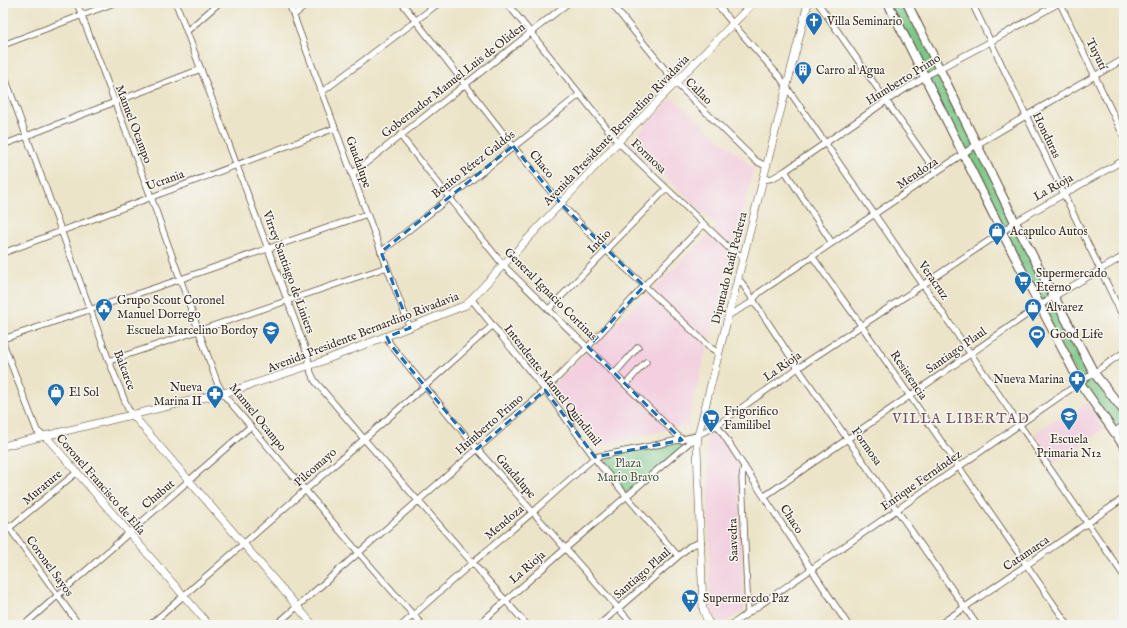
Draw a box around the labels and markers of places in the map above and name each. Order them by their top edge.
church icon: Villa Seminario [804,11,824,36]
place label: Villa Seminario [826,14,903,29]
building icon: Carro al Agua [793,60,813,85]
place label: Carro al Agua [816,63,886,78]
shop icon: Acapulco Autos [987,221,1007,246]
place label: Acapulco Autos [1009,224,1088,240]
place label: Supermercado Eterno [1036,266,1108,295]
supermarket icon: Supermercado Eterno [1013,270,1033,295]
place label: Grupo Scout Coronel Manuel Dorrego [117,293,225,322]
public building icon: Grupo Scout Coronel Manuel Dorrego [94,297,114,322]
shop icon: Alvarez [1023,297,1043,322]
place label: Alvarez [1045,300,1084,315]
school or university icon: Escuela Marcelino Bordoy [261,320,281,345]
place label: Escuela Marcelino Bordoy [127,323,258,338]
sports icon: Good Life [1027,324,1047,349]
place label: Good Life [1050,327,1104,342]
pharmacy icon: Nueva Marina [1067,369,1087,394]
place label: Nueva Marina [993,372,1065,387]
place label: Nueva Marina II [153,380,203,409]
shop icon: El Sol [46,382,66,407]
pharmacy icon: Nueva Marina II [205,384,225,409]
place label: El Sol [69,385,100,400]
place label: Frigorifico Familibel [724,404,779,433]
school or university icon: Escuela Primaria N12 [1059,406,1079,431]
supermarket icon: Frigorifico Familibel [701,408,721,433]
place label: Escuela Primaria N12 [1037,432,1102,461]
supermarket icon: Supermercdo Paz [680,588,700,613]
place label: Supermercdo Paz [703,591,790,607]

